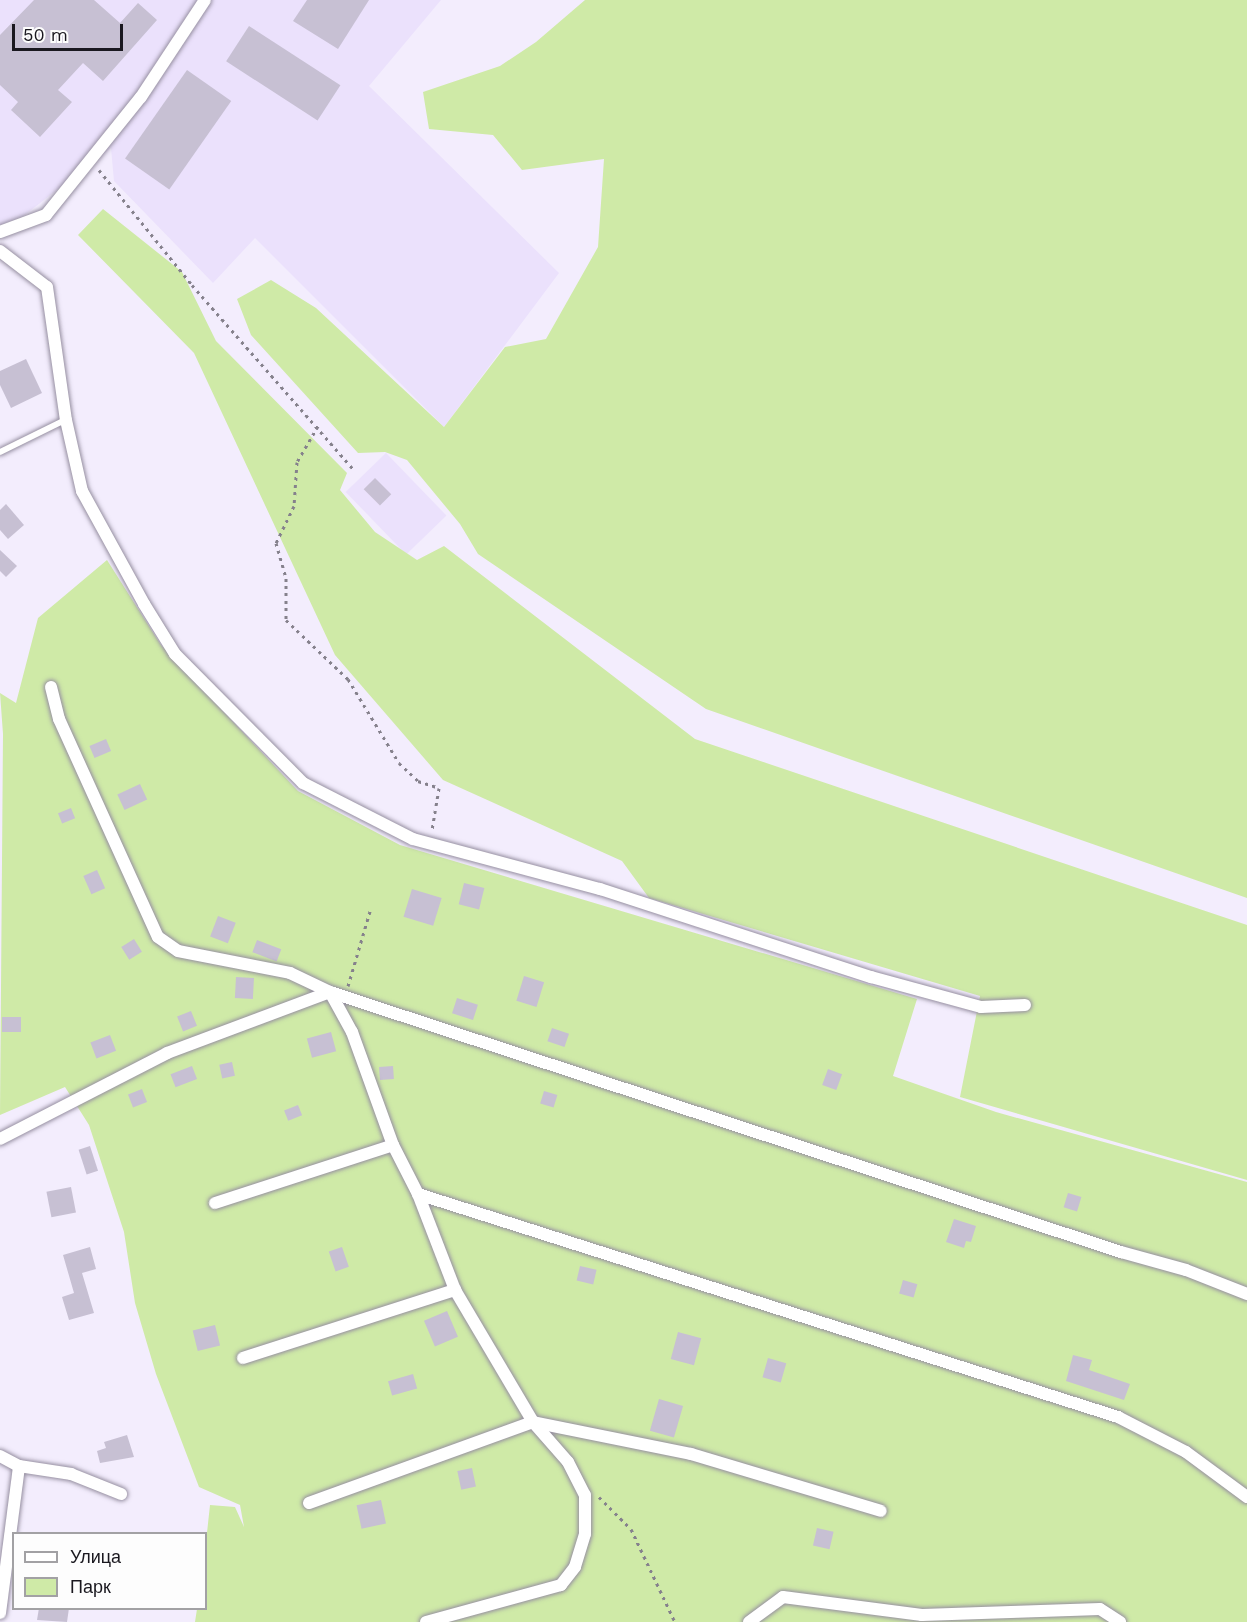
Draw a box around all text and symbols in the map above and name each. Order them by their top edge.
scale bar [15,12,126,50]
text: 50 m [23,24,68,45]
legend [12,1532,207,1610]
text: Улица [70,1546,121,1567]
text: Парк [70,1576,111,1597]

